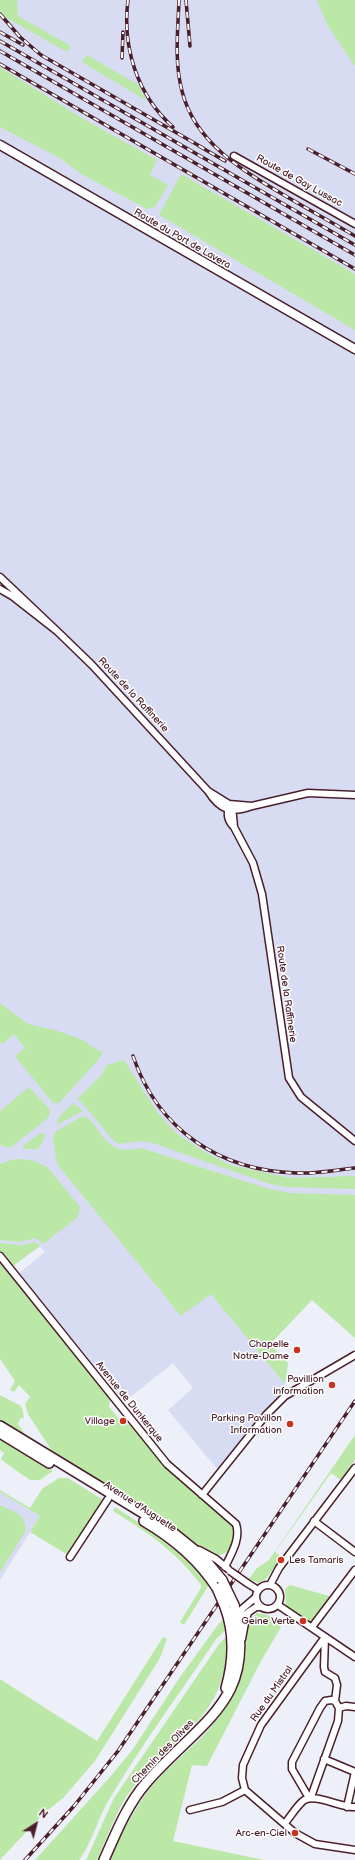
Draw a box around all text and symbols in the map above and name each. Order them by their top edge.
street label: Route de Gay Lussac [254,152,344,210]
street label: Route du Port de Lavera [131,206,233,272]
street label: Route de la Raffinerie [95,655,171,735]
street label: Route de la Raffinerie [273,945,299,1043]
place label: Chapelle Notre-Dame [233,1338,289,1362]
marker: Chapelle Notre-Dame [292,1345,302,1355]
street label: Avenue de Dunkerque [93,1359,165,1445]
place label: Pavillion information [273,1373,324,1396]
marker: Pavillion information [327,1380,337,1390]
place label: Parking Pavillon Information [211,1412,282,1436]
place label: Village [85,1415,115,1427]
marker: Village [118,1416,128,1426]
marker: Parking Pavillon Information [285,1419,295,1429]
street label: Avenue d'Auguette [101,1479,179,1535]
place label: Les Tamaris [289,1554,343,1566]
marker: Les Tamaris [276,1555,286,1565]
place label: Geine Verte [241,1615,295,1627]
marker: Geine Verte [298,1616,308,1626]
street label: Rue du Mistral [248,1664,296,1724]
street label: Chemin des Olives [129,1718,197,1786]
north arrow [16,1804,56,1844]
text: N [36,1806,51,1822]
place label: Arc-en-Ciel [236,1827,287,1839]
marker: Arc-en-Ciel [290,1828,300,1838]

